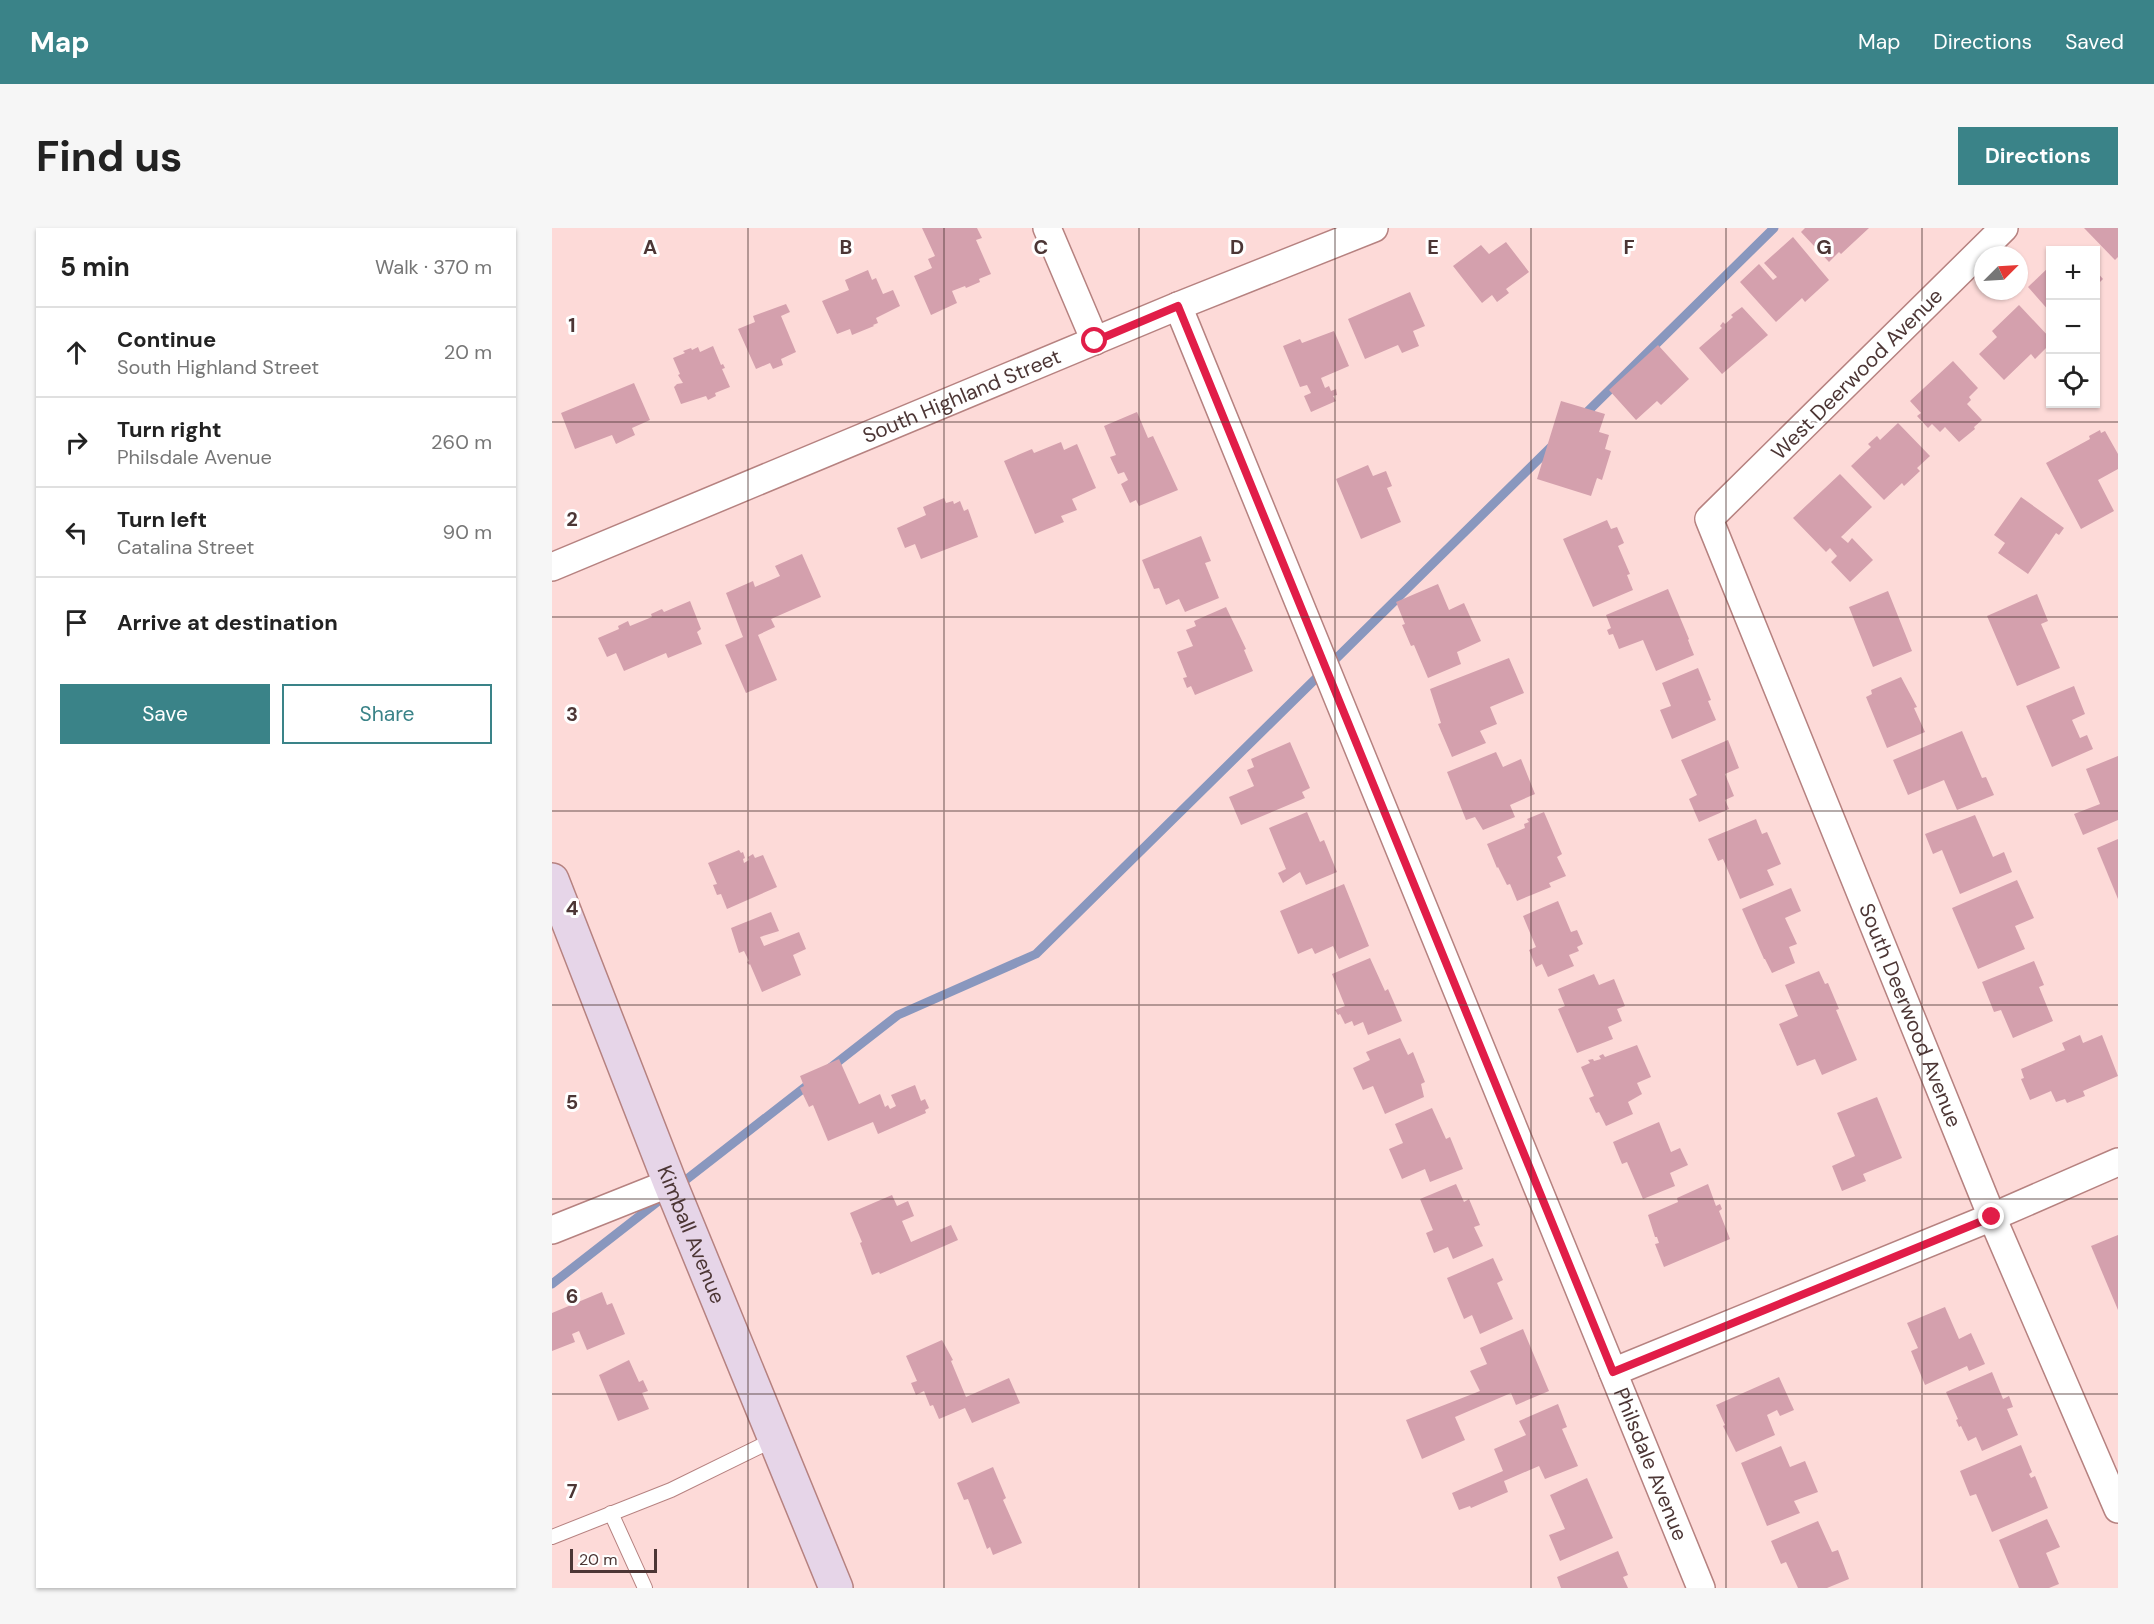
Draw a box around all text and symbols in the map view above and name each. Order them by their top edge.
text: Map [30,24,90,61]
text: Map [1858,28,1900,56]
text: Directions [1933,28,2032,56]
text: Saved [2065,28,2124,56]
button: Directions [1958,127,2118,185]
text: Find us [36,129,182,184]
text: A [643,234,657,260]
text: B [840,234,852,260]
text: C [1034,234,1048,260]
text: D [1230,234,1244,260]
text: E [1427,234,1439,260]
text: F [1623,234,1635,260]
text: G [1816,234,1832,260]
north arrow [1974,246,2028,300]
map controls [2046,246,2100,408]
button: + [2046,246,2100,300]
text: 5 min [60,250,130,284]
text: Walk · 370 m [375,254,492,280]
street label: West Deerwood Avenue [1765,282,1949,466]
button: − [2046,300,2100,354]
text: 1 [568,312,576,338]
text: Continue [117,325,216,354]
route start [1081,327,1107,353]
icon: ahead [60,336,93,369]
text: 20 m [444,339,492,365]
street label: South Highland Street [858,342,1065,450]
text: South Highland Street [117,354,319,380]
button: locate [2046,354,2100,408]
text: Turn right [117,415,222,444]
icon: right [60,426,93,459]
text: 260 m [431,429,492,455]
text: Philsdale Avenue [117,444,272,470]
text: Turn left [117,505,207,534]
text: 2 [566,506,578,532]
icon: left [60,516,93,549]
text: 90 m [443,519,492,545]
text: Catalina Street [117,534,254,560]
icon: arrive [60,606,93,639]
text: Arrive at destination [117,608,338,637]
button: Save [60,684,270,744]
button: Share [282,684,492,744]
text: 3 [566,701,578,727]
text: 4 [566,895,579,921]
street label: South Deerwood Avenue [1852,899,1968,1132]
text: 5 [566,1089,578,1115]
street label: Kimball Avenue [651,1161,732,1308]
route end [1978,1203,2004,1229]
text: 6 [566,1283,578,1309]
street label: Philsdale Avenue [1607,1384,1694,1545]
text: 7 [567,1478,578,1504]
scale bar [570,1546,657,1574]
text: 20 m [579,1549,618,1570]

